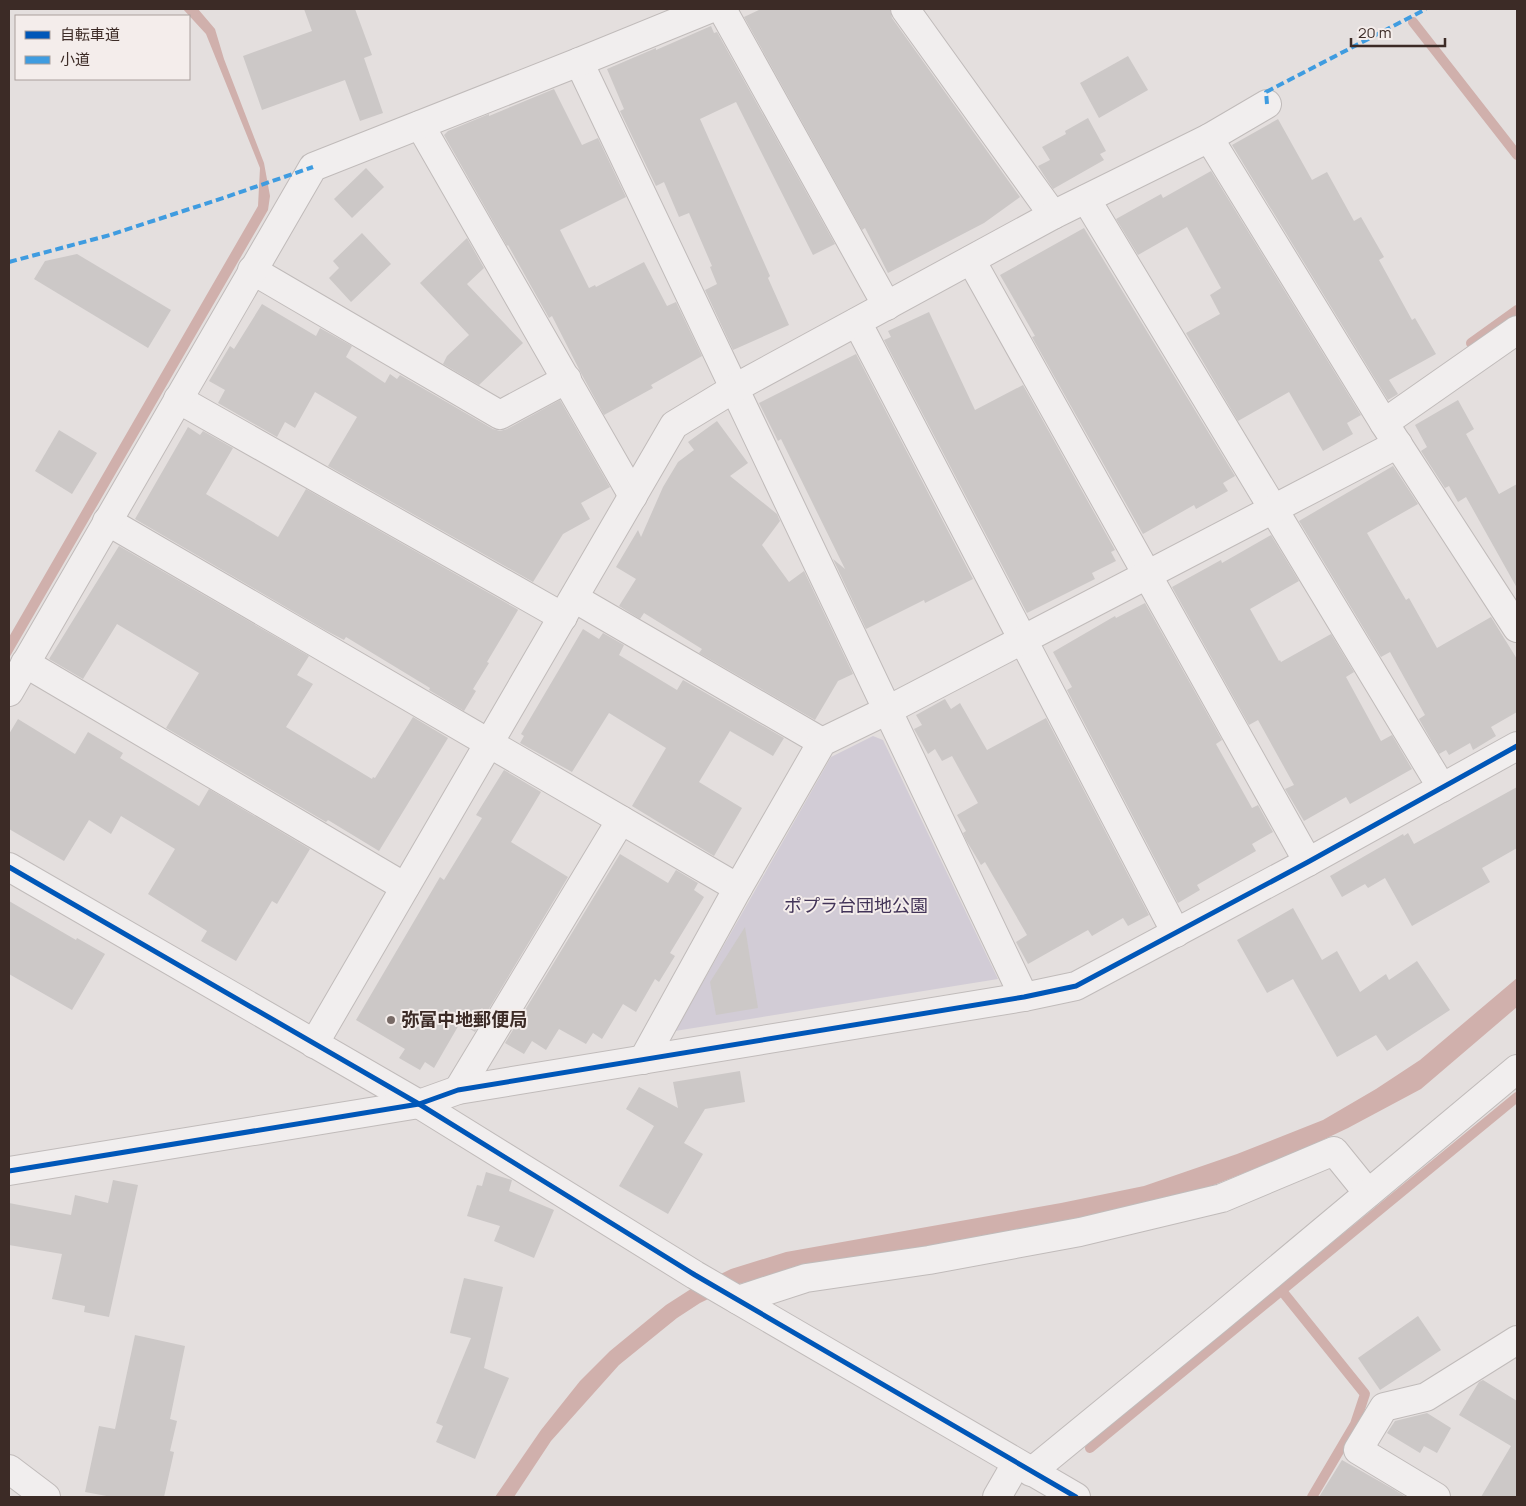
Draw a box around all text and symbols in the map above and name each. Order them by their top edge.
legend [15,15,190,80]
scale bar [1351,15,1445,47]
text: 20 m [1358,22,1391,43]
text: 自転車道 [60,24,120,45]
text: 小道 [60,49,90,70]
park label: ポプラ台団地公園 [784,893,928,917]
place label: 弥富中地郵便局 [401,1007,527,1031]
marker: 弥富中地郵便局 [385,1014,397,1026]

